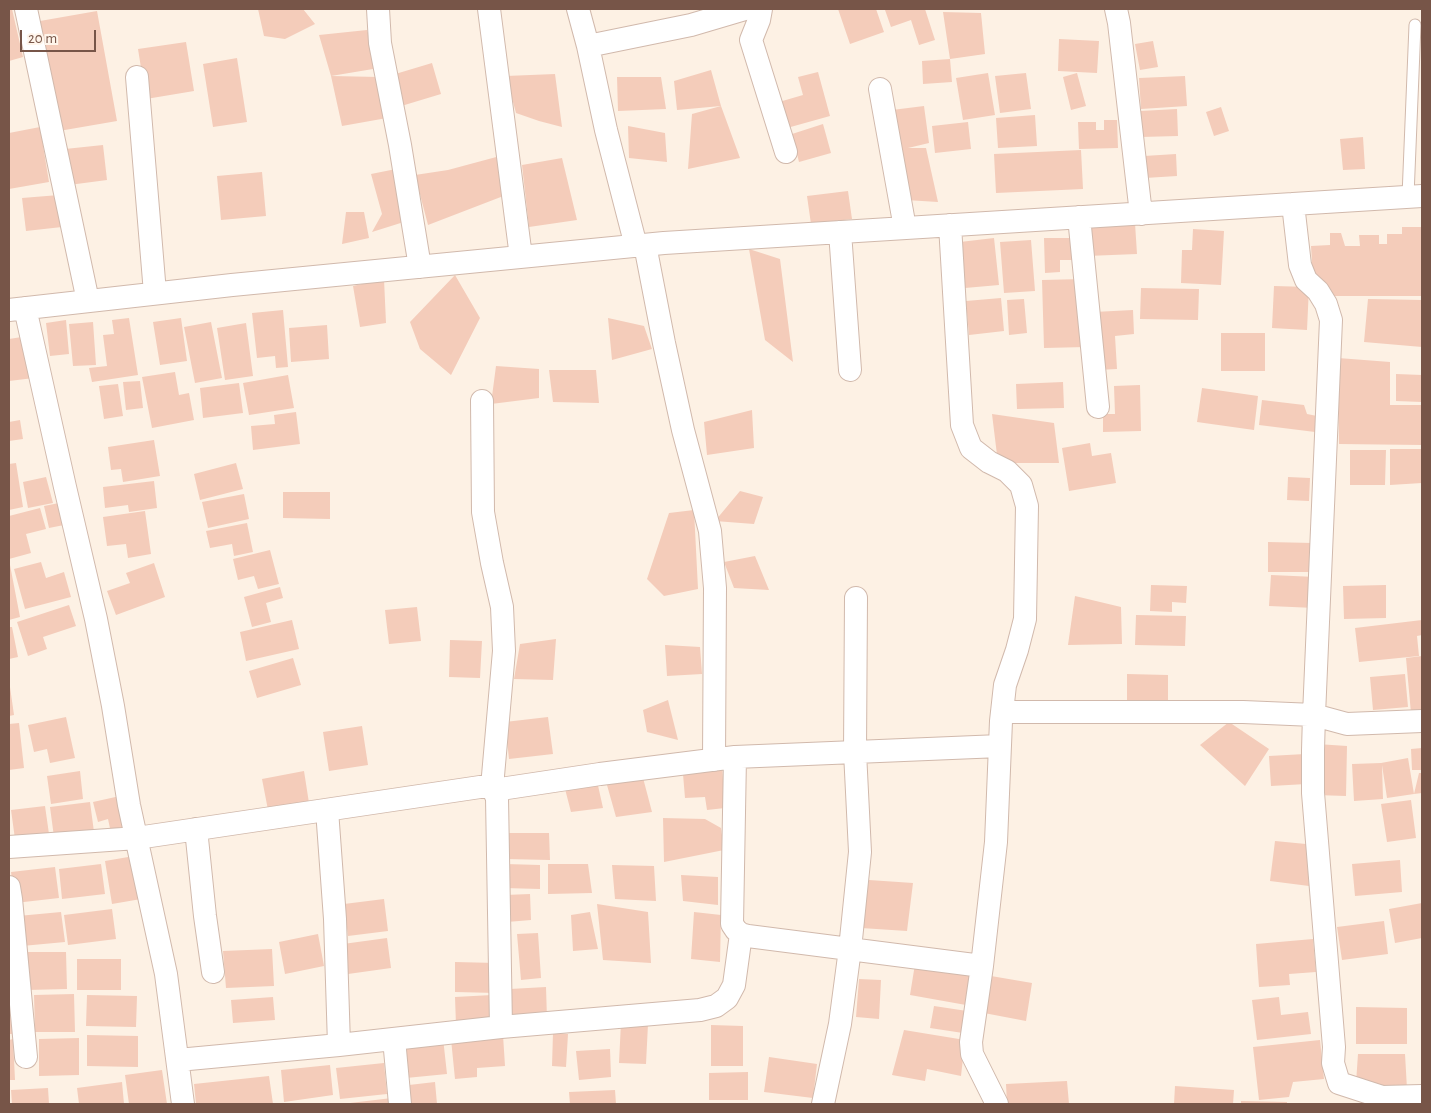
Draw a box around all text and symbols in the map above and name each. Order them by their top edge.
scale bar [22,20,99,52]
text: 20 m [28,31,57,46]

